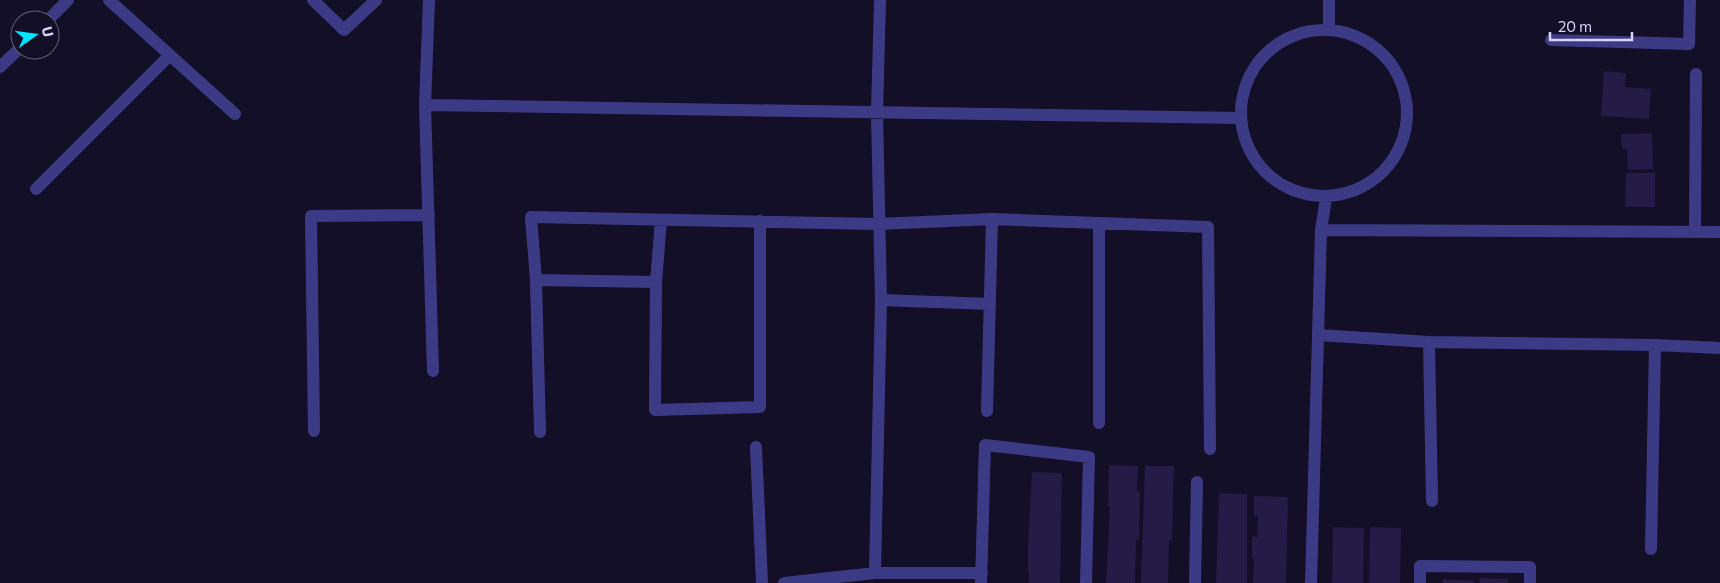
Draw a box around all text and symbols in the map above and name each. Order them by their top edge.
north arrow [10,10,60,60]
scale bar [1550,10,1632,42]
text: 20 m [1558,17,1592,35]
text: U [39,25,58,39]

